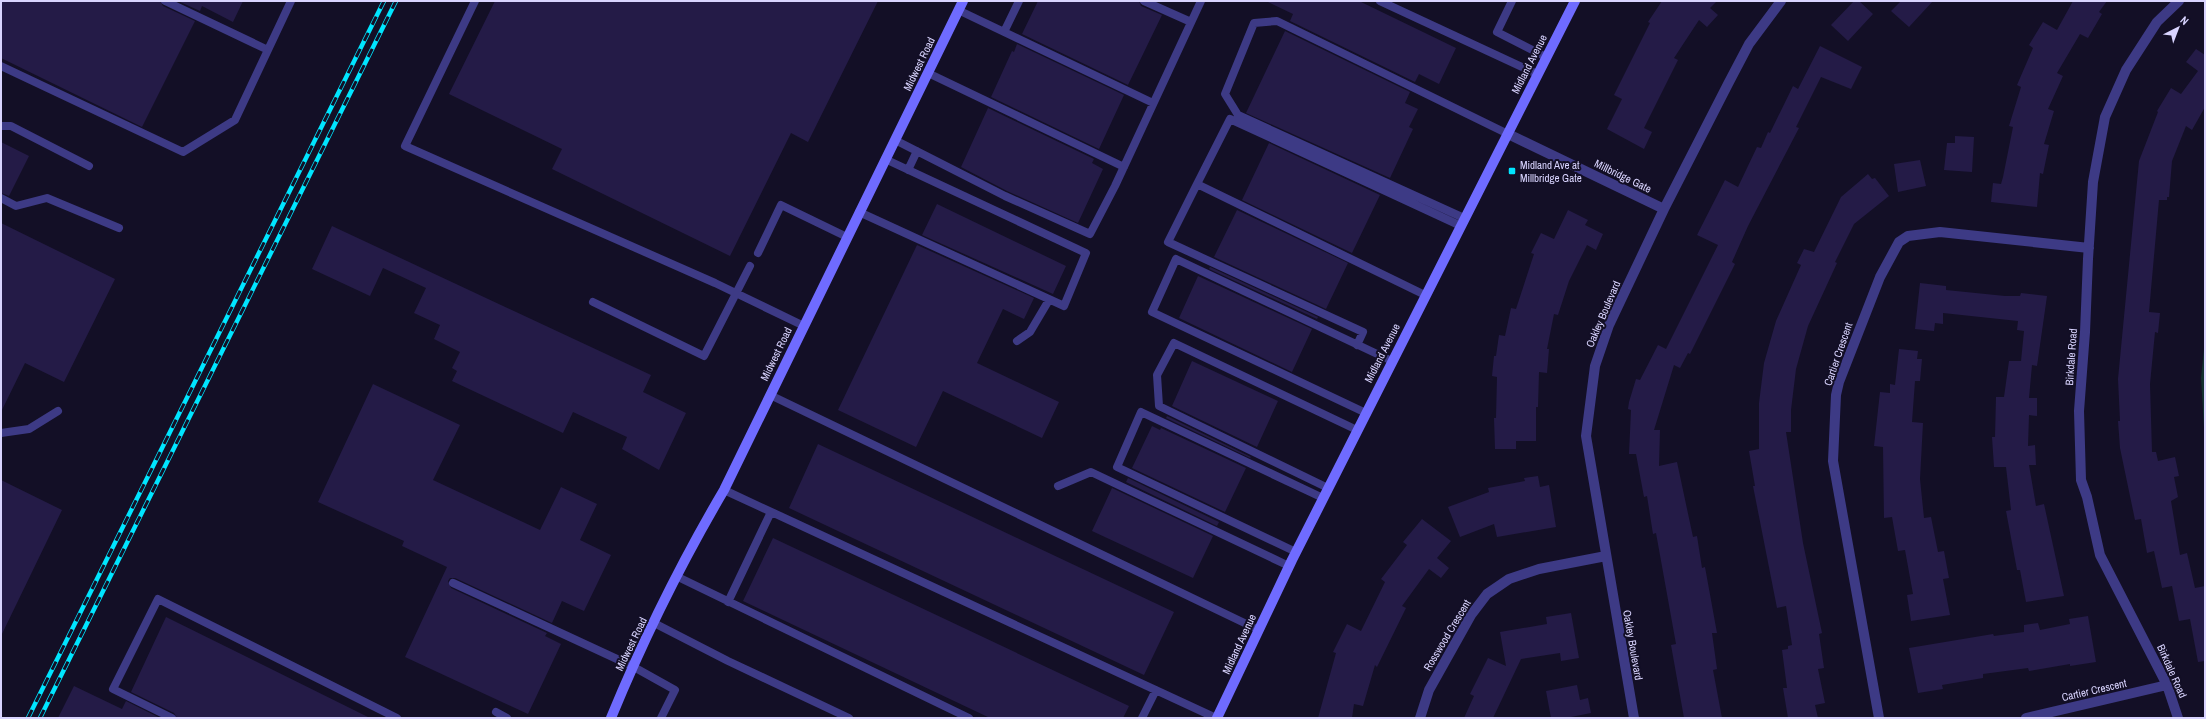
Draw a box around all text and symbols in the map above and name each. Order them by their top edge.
north arrow [2158,8,2198,48]
text: N [2178,13,2192,28]
street label: Midland Avenue [1508,32,1550,96]
street label: Midwest Road [900,35,938,93]
street label: Millbridge Gate [1592,156,1654,196]
place label: Midland Ave at Millbridge Gate [1520,158,1582,185]
marker: Midland Ave at Millbridge Gate [1507,166,1517,176]
street label: Oakley Boulevard [1583,278,1623,350]
street label: Cartier Crescent [1821,320,1856,388]
street label: Midland Avenue [1361,321,1403,385]
street label: Midwest Road [757,325,795,383]
street label: Birkdale Road [2062,328,2080,386]
street label: Rosswood Crescent [1420,596,1474,673]
street label: Oakley Boulevard [1620,609,1646,681]
street label: Midland Avenue [1219,612,1259,676]
street label: Midwest Road [612,615,650,673]
street label: Birkdale Road [2154,642,2190,700]
street label: Cartier Crescent [2060,676,2128,704]

